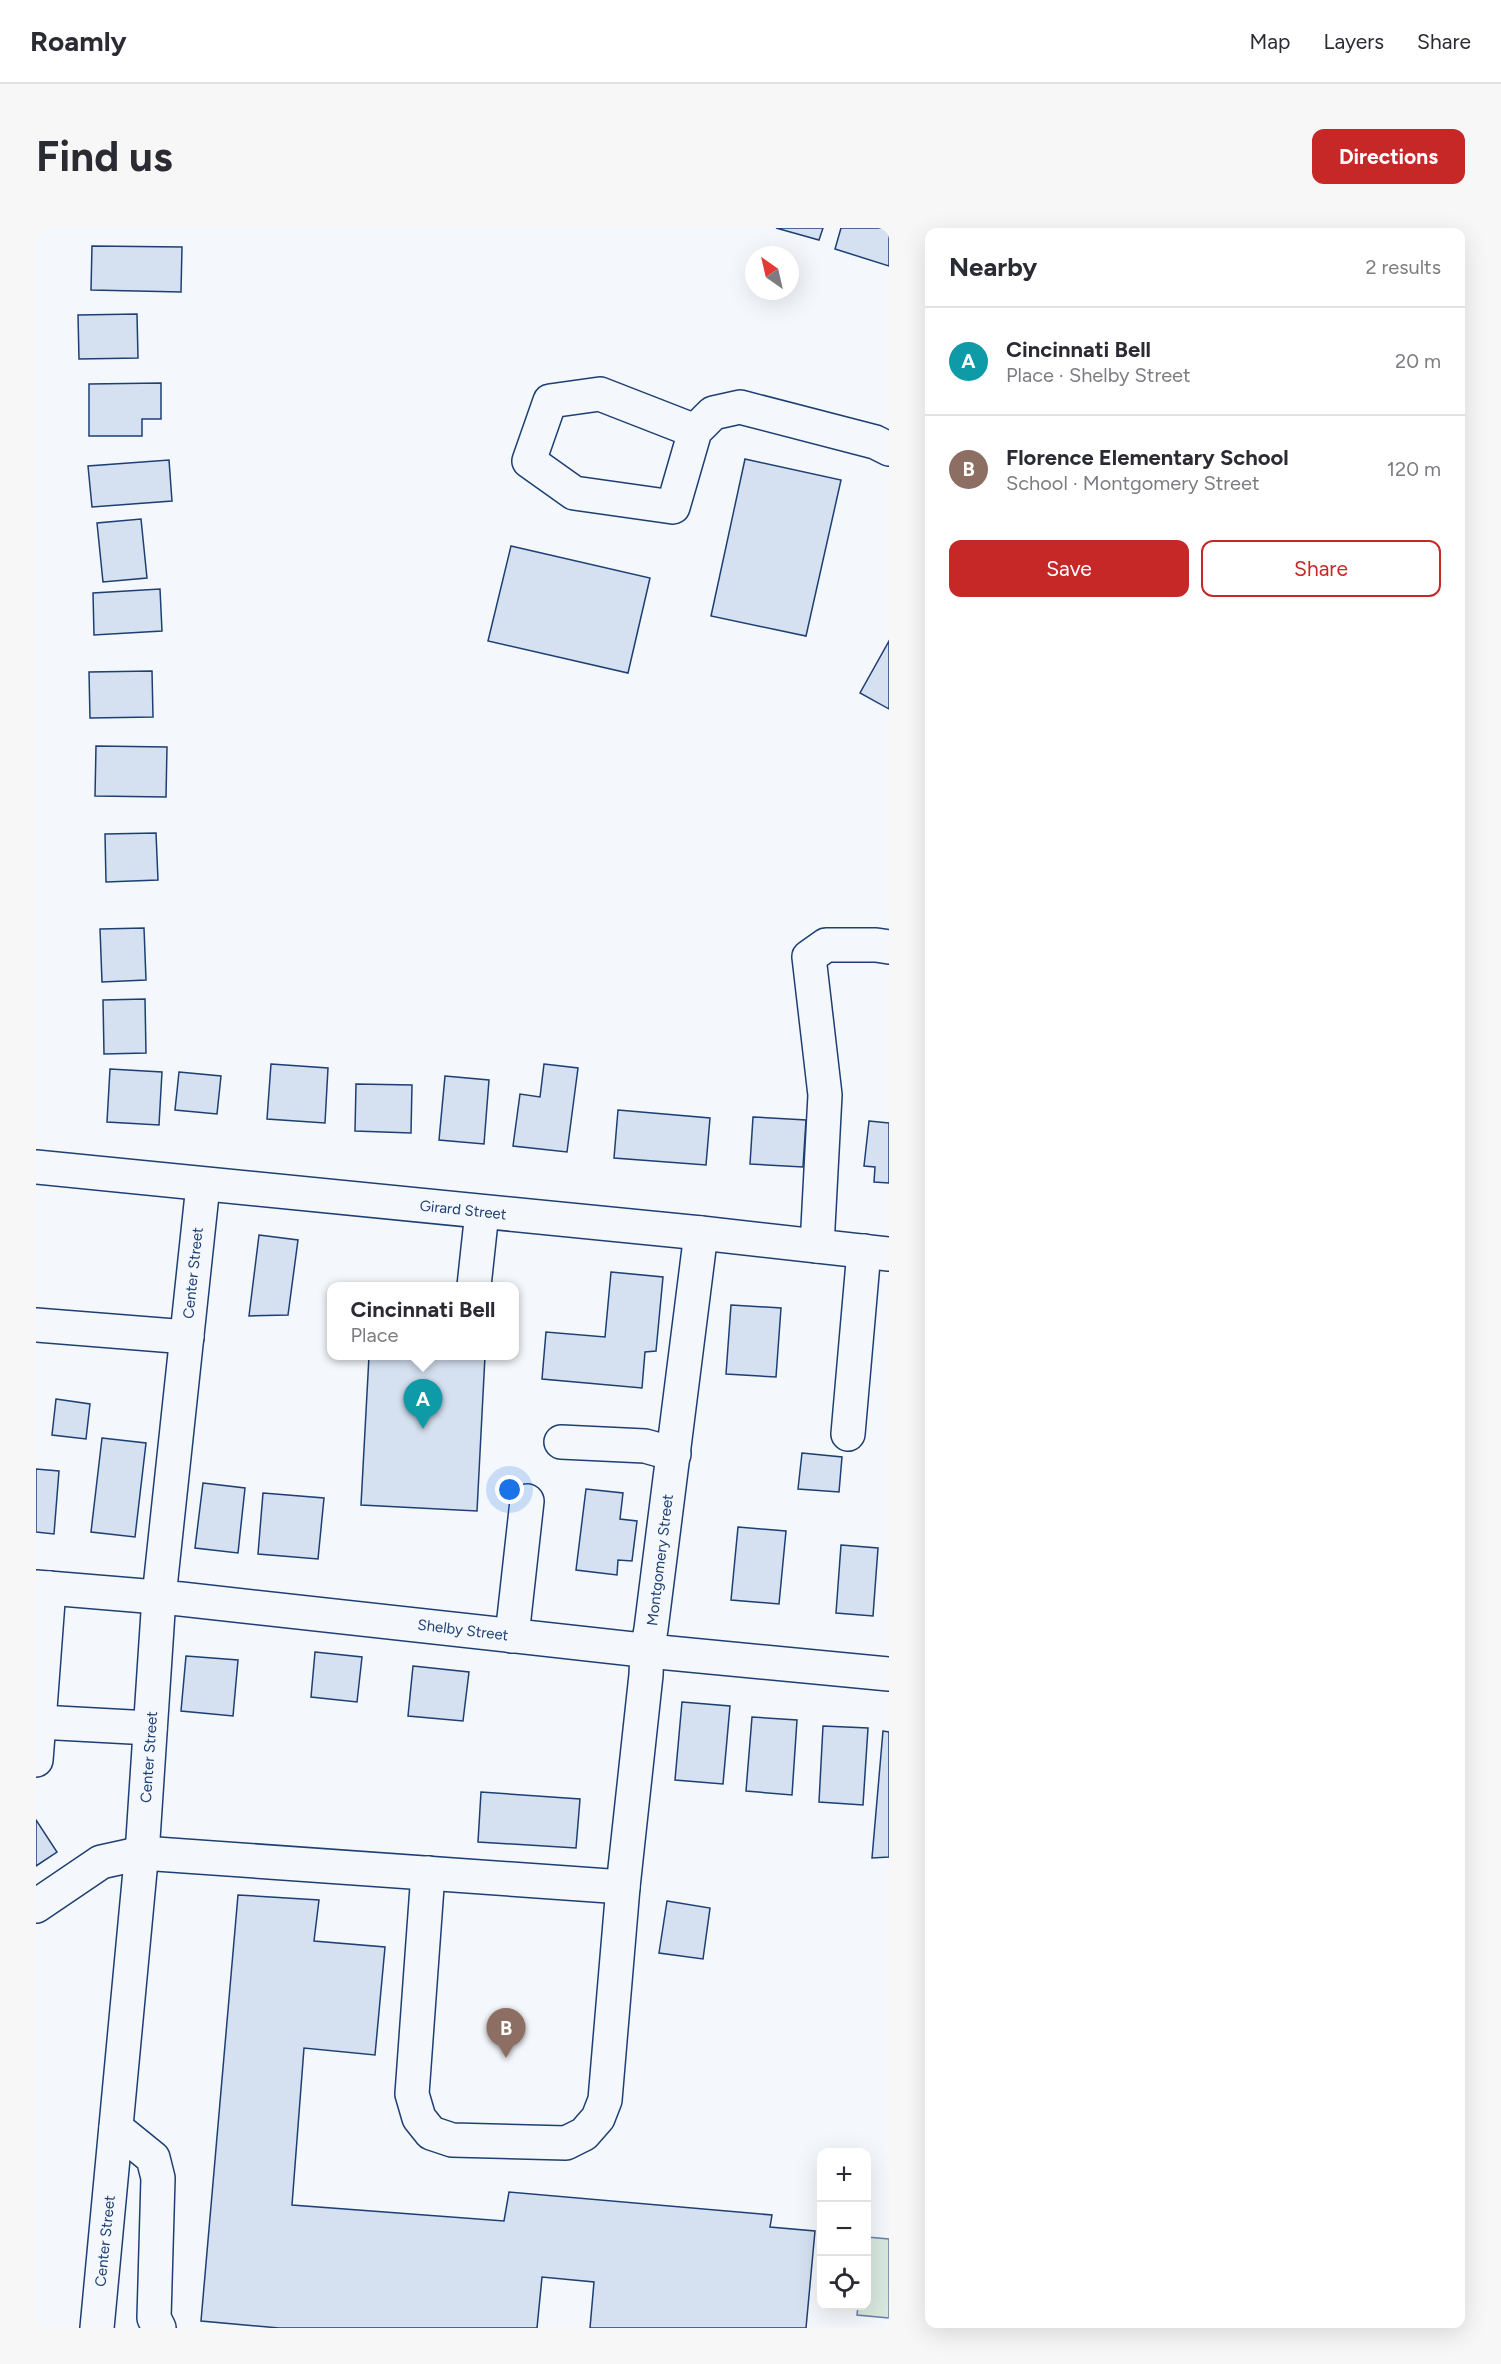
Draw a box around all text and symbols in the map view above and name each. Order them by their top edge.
text: Roamly [30,24,127,58]
text: Map [1250,29,1290,54]
text: Layers [1323,29,1384,54]
text: Share [1417,29,1471,54]
button: Directions [1312,129,1465,184]
text: Find us [36,131,173,182]
north arrow [745,246,799,300]
text: Nearby [949,251,1037,283]
text: 2 results [1365,255,1441,279]
text: Cincinnati Bell [1006,336,1151,363]
text: A [961,349,976,373]
text: 20 m [1395,349,1441,373]
text: Place · Shelby Street [1006,363,1191,387]
text: Florence Elementary School [1006,444,1289,471]
text: B [962,457,975,481]
text: 120 m [1387,457,1441,481]
text: School · Montgomery Street [1006,471,1260,495]
button: Save [949,540,1189,597]
button: Share [1201,540,1441,597]
street label: Girard Street [419,1196,508,1224]
street label: Center Street [179,1226,207,1320]
popup [327,1282,519,1360]
text: Cincinnati Bell [350,1296,496,1323]
text: Place [350,1323,398,1347]
pin: A [404,1380,442,1429]
your location [495,1475,524,1504]
street label: Montgomery Street [643,1493,677,1627]
street label: Shelby Street [417,1616,510,1645]
street label: Center Street [137,1710,161,1804]
pin: B [486,2008,526,2058]
map controls [817,2148,871,2310]
button: + [817,2148,871,2202]
street label: Center Street [91,2194,119,2288]
button: − [817,2202,871,2256]
button: locate [817,2256,871,2310]

